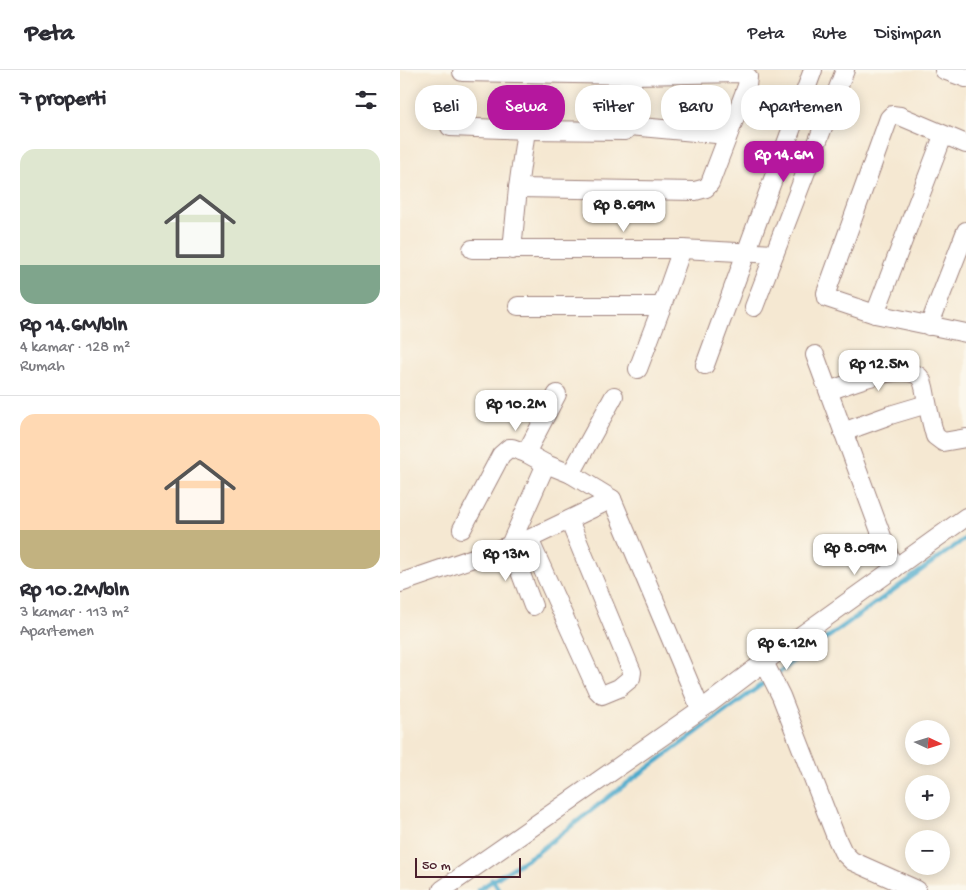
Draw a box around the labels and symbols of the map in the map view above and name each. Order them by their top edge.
pin: Rp 14.6M [732,140,836,183]
pin: Rp 8.69M [572,190,676,233]
pin: Rp 12.5M [827,350,931,392]
pin: Rp 10.2M [464,390,568,432]
pin: Rp 8.09M [803,534,907,576]
pin: Rp 13M [465,540,547,582]
pin: Rp 6.12M [735,628,839,671]
north arrow [905,720,950,765]
scale bar [415,855,521,878]

